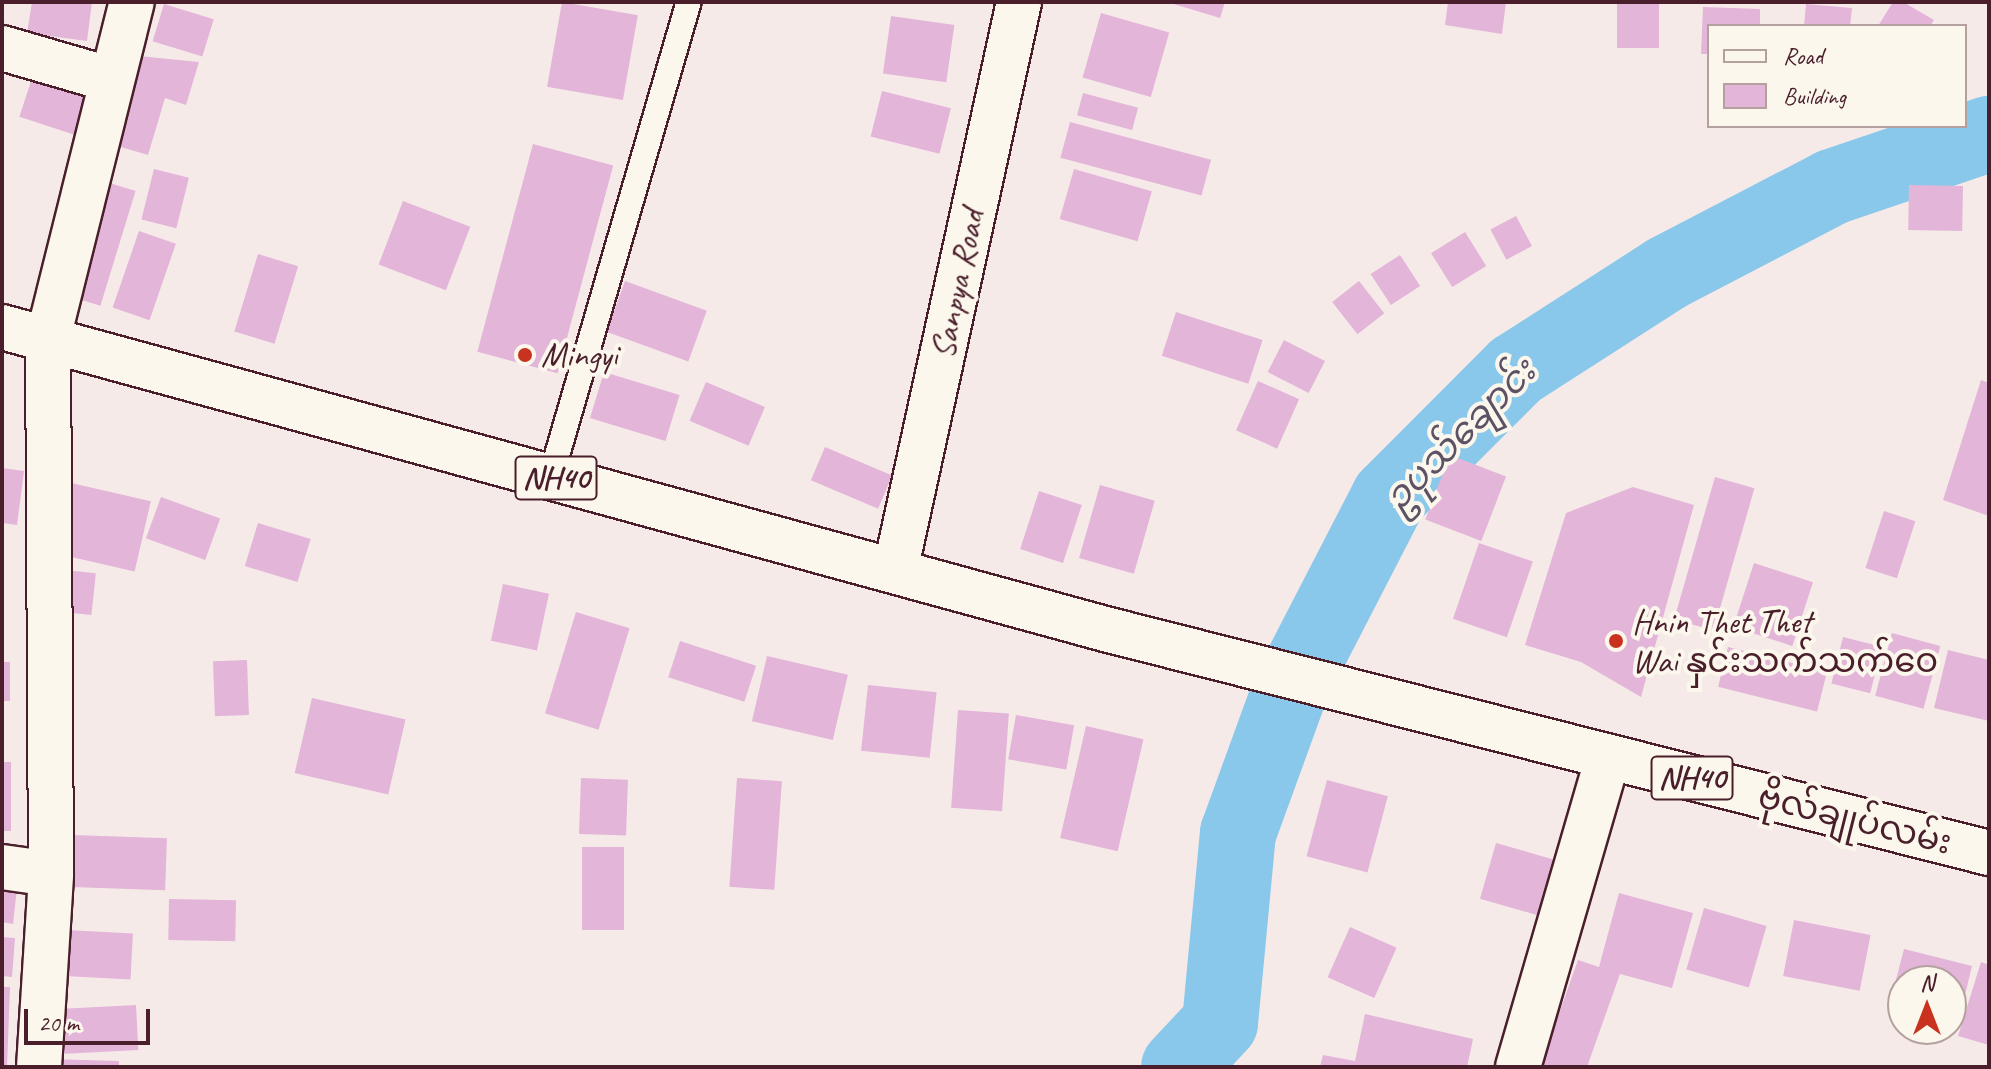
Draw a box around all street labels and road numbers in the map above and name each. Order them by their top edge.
street label: Sanpya Road [921,207,993,361]
road number: NH40 [514,450,598,506]
road number: NH40 [1650,750,1734,806]
street label: ဗိုလ်ချုပ်လမ်း [1754,775,1956,863]

